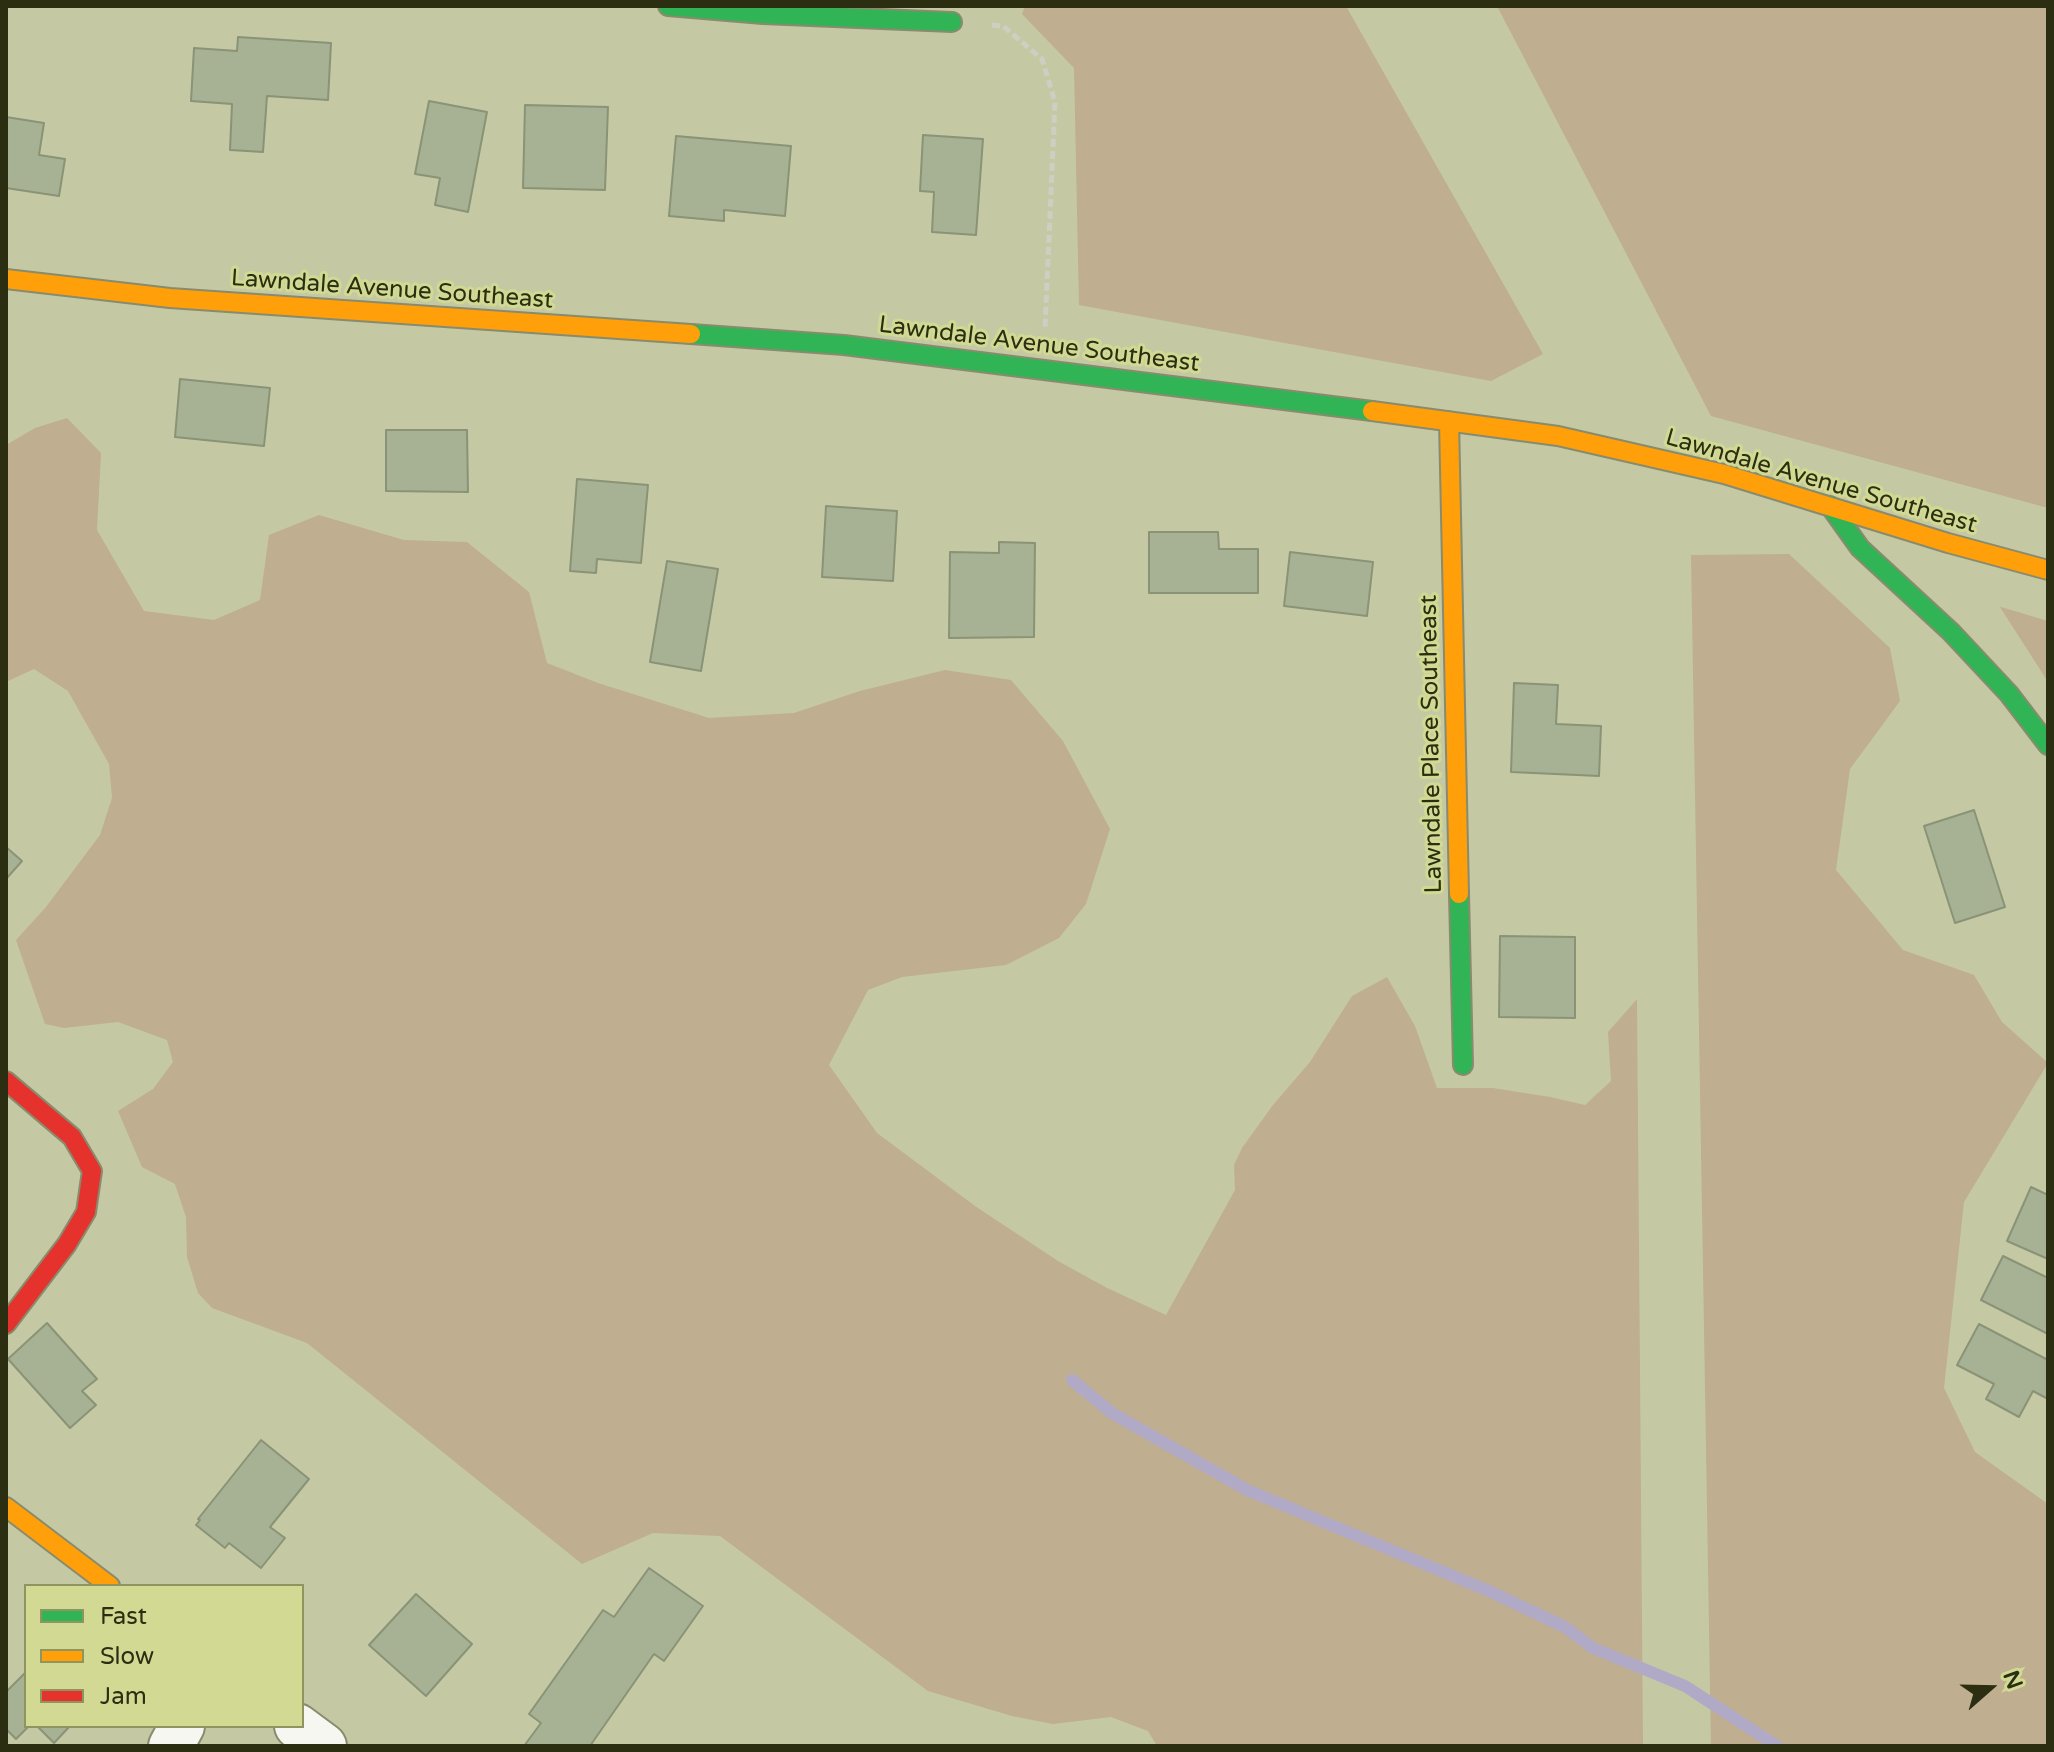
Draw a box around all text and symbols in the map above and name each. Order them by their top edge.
street label: Lawndale Avenue Southeast [230,264,554,316]
street label: Lawndale Avenue Southeast [877,311,1201,379]
street label: Lawndale Avenue Southeast [1662,424,1980,540]
street label: Lawndale Place Southeast [1415,594,1449,894]
legend [24,1584,304,1728]
text: Fast [100,1602,147,1631]
text: Slow [100,1642,154,1671]
north arrow [1950,1648,2030,1728]
text: N [1997,1667,2028,1693]
text: Jam [100,1682,147,1711]

